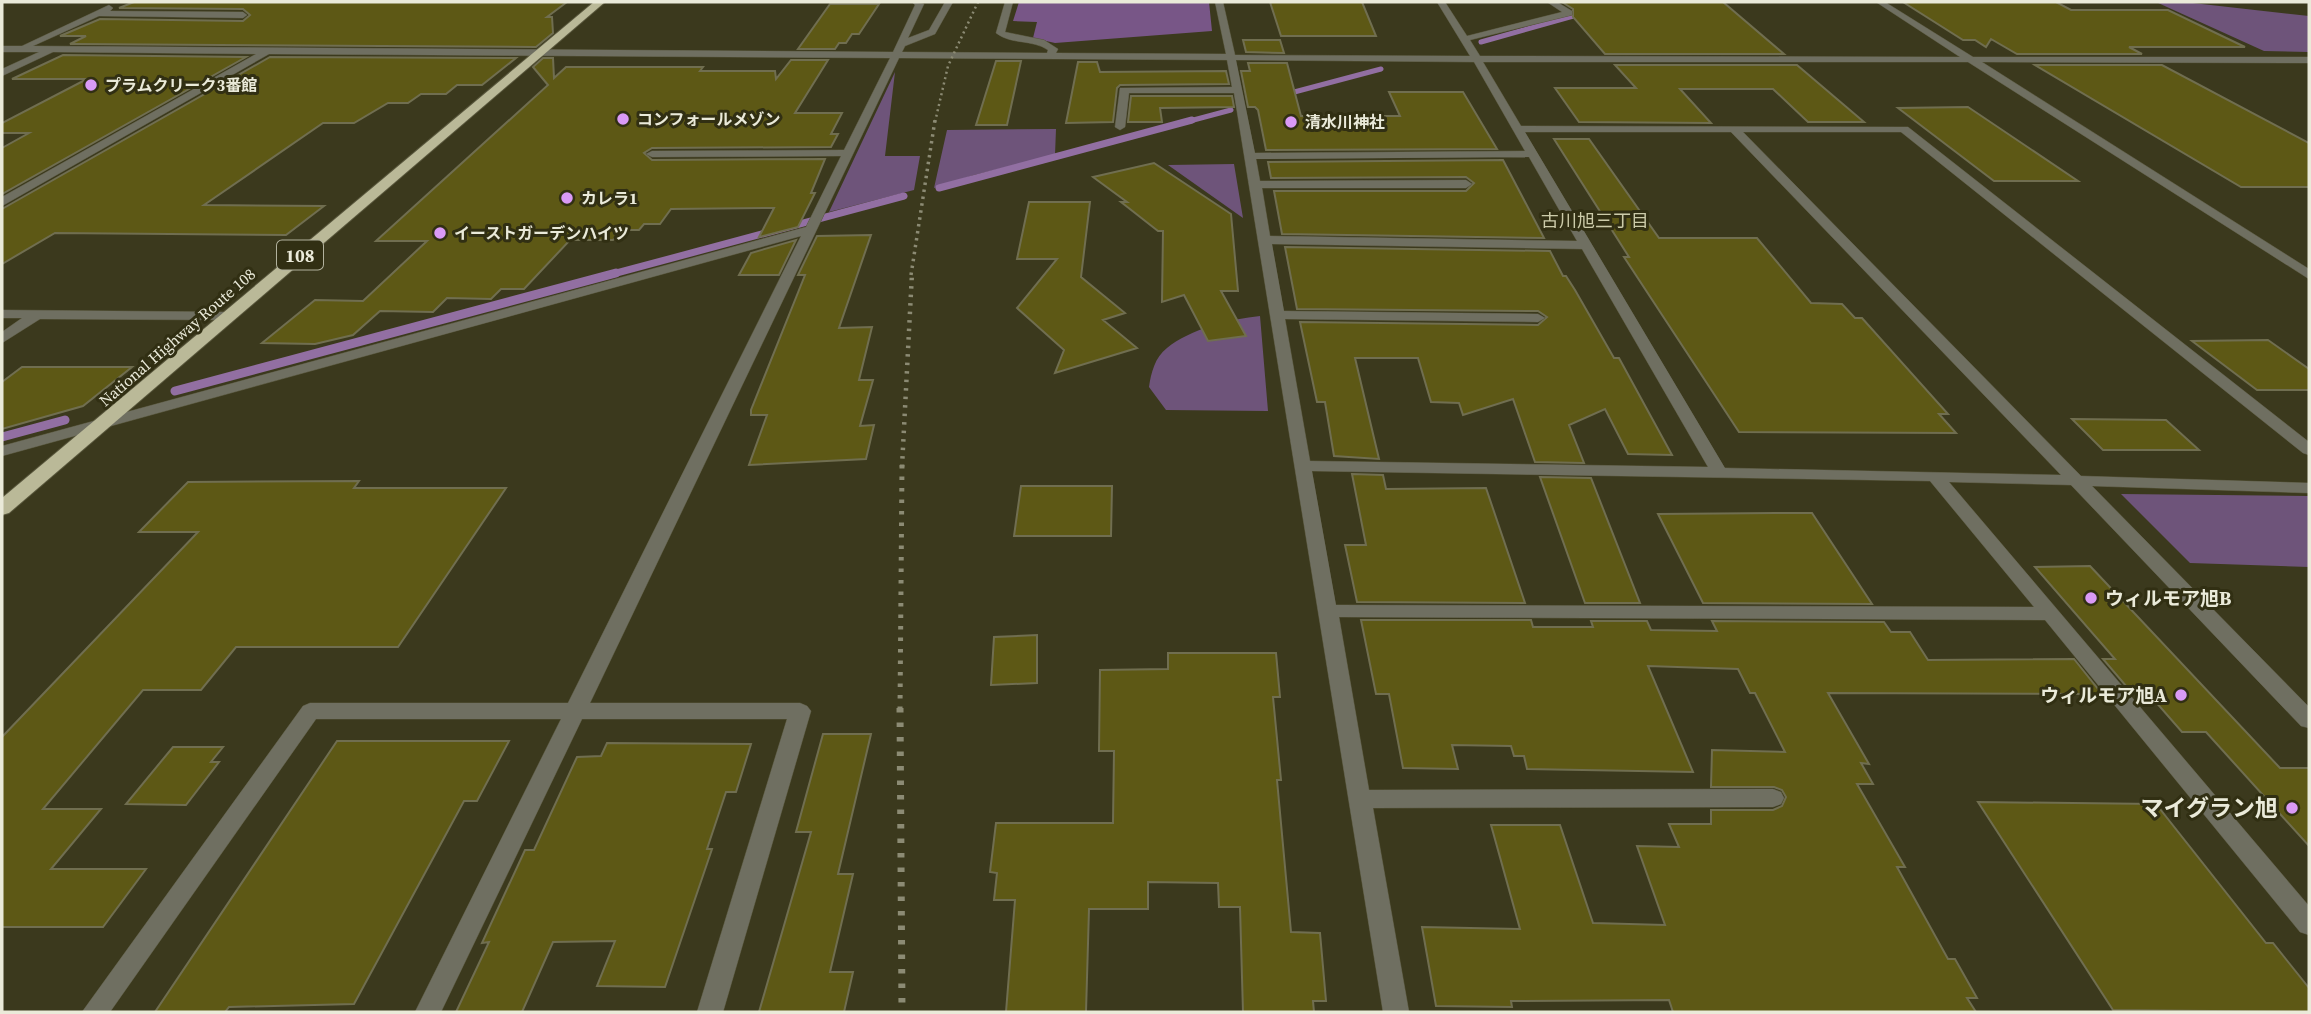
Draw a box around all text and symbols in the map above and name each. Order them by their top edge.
place label: プラムクリーク3番館 [105,74,257,96]
marker: プラムクリーク3番館 [83,77,99,93]
place label: コンフォールメゾン [637,108,781,130]
marker: コンフォールメゾン [615,111,631,127]
place label: 清水川神社 [1305,111,1385,133]
marker: 清水川神社 [1283,114,1299,130]
place label: カレラ1 [581,187,638,209]
marker: カレラ1 [559,190,575,206]
district label: 古川旭三丁目 [1541,208,1649,233]
place label: イーストガーデンハイツ [454,222,629,244]
marker: イーストガーデンハイツ [432,225,448,241]
road number: 108 [277,241,323,270]
street label: National Highway Route 108 [94,263,260,411]
place label: ウィルモア旭B [2105,585,2231,611]
marker: ウィルモア旭B [2083,590,2099,606]
place label: ウィルモア旭A [2040,682,2167,708]
marker: ウィルモア旭A [2173,687,2189,703]
place label: マイグラン旭 [2140,792,2278,824]
marker: マイグラン旭 [2284,800,2300,816]

